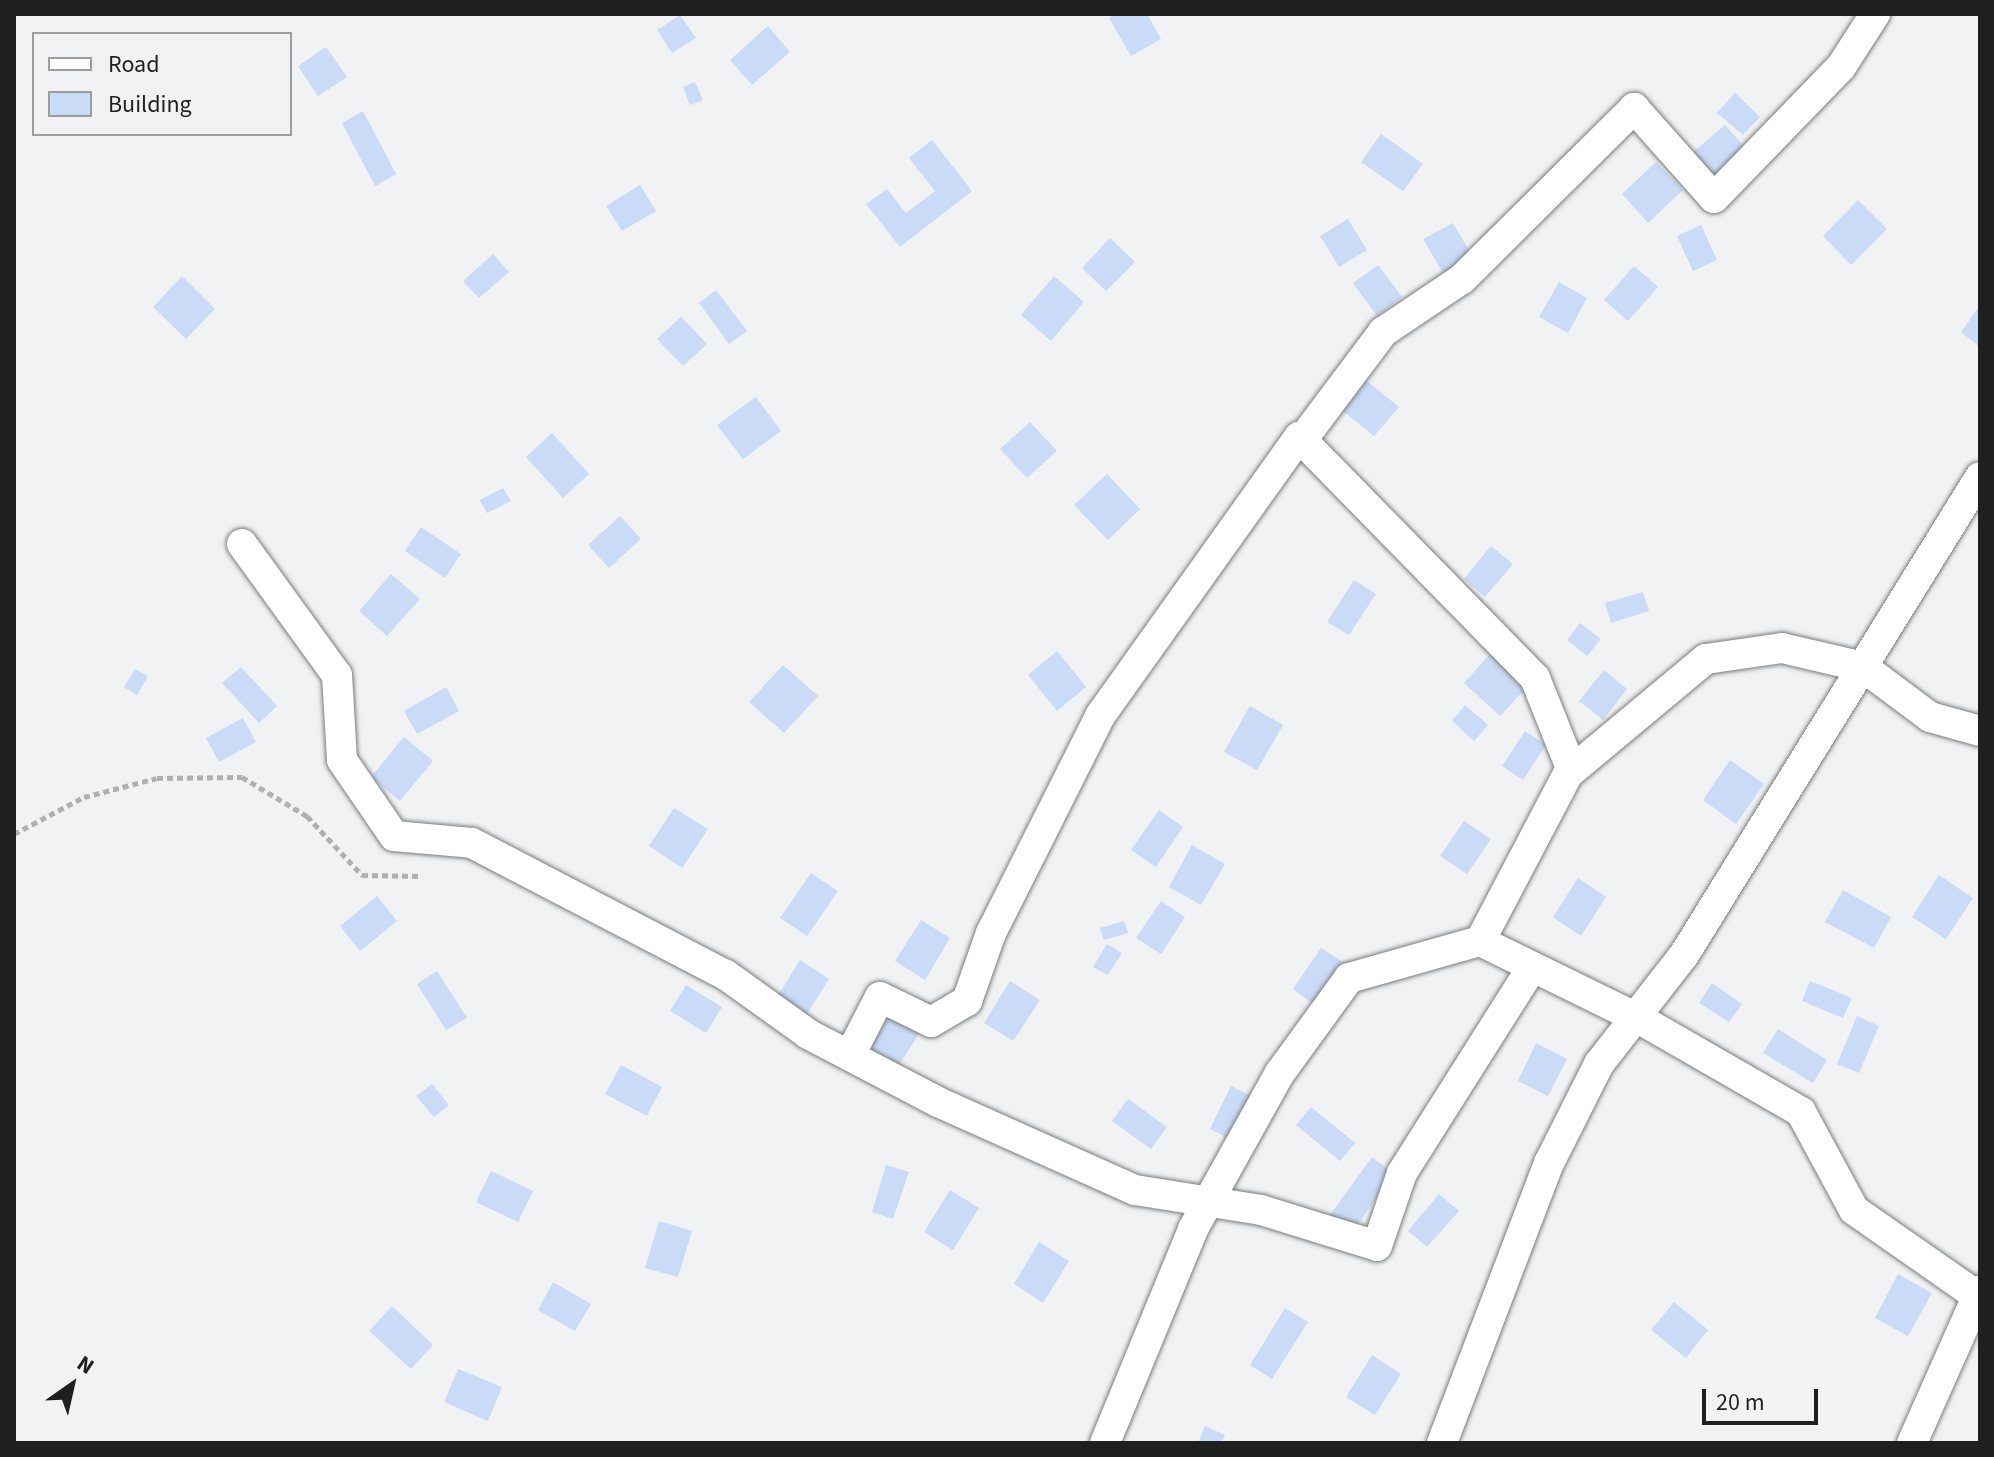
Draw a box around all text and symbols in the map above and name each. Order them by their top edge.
legend [32,32,292,136]
text: Road [108,47,160,82]
text: Building [108,87,192,122]
north arrow [32,1345,112,1425]
text: N [70,1348,100,1382]
scale bar [1706,1373,1822,1423]
text: 20 m [1716,1385,1765,1420]

